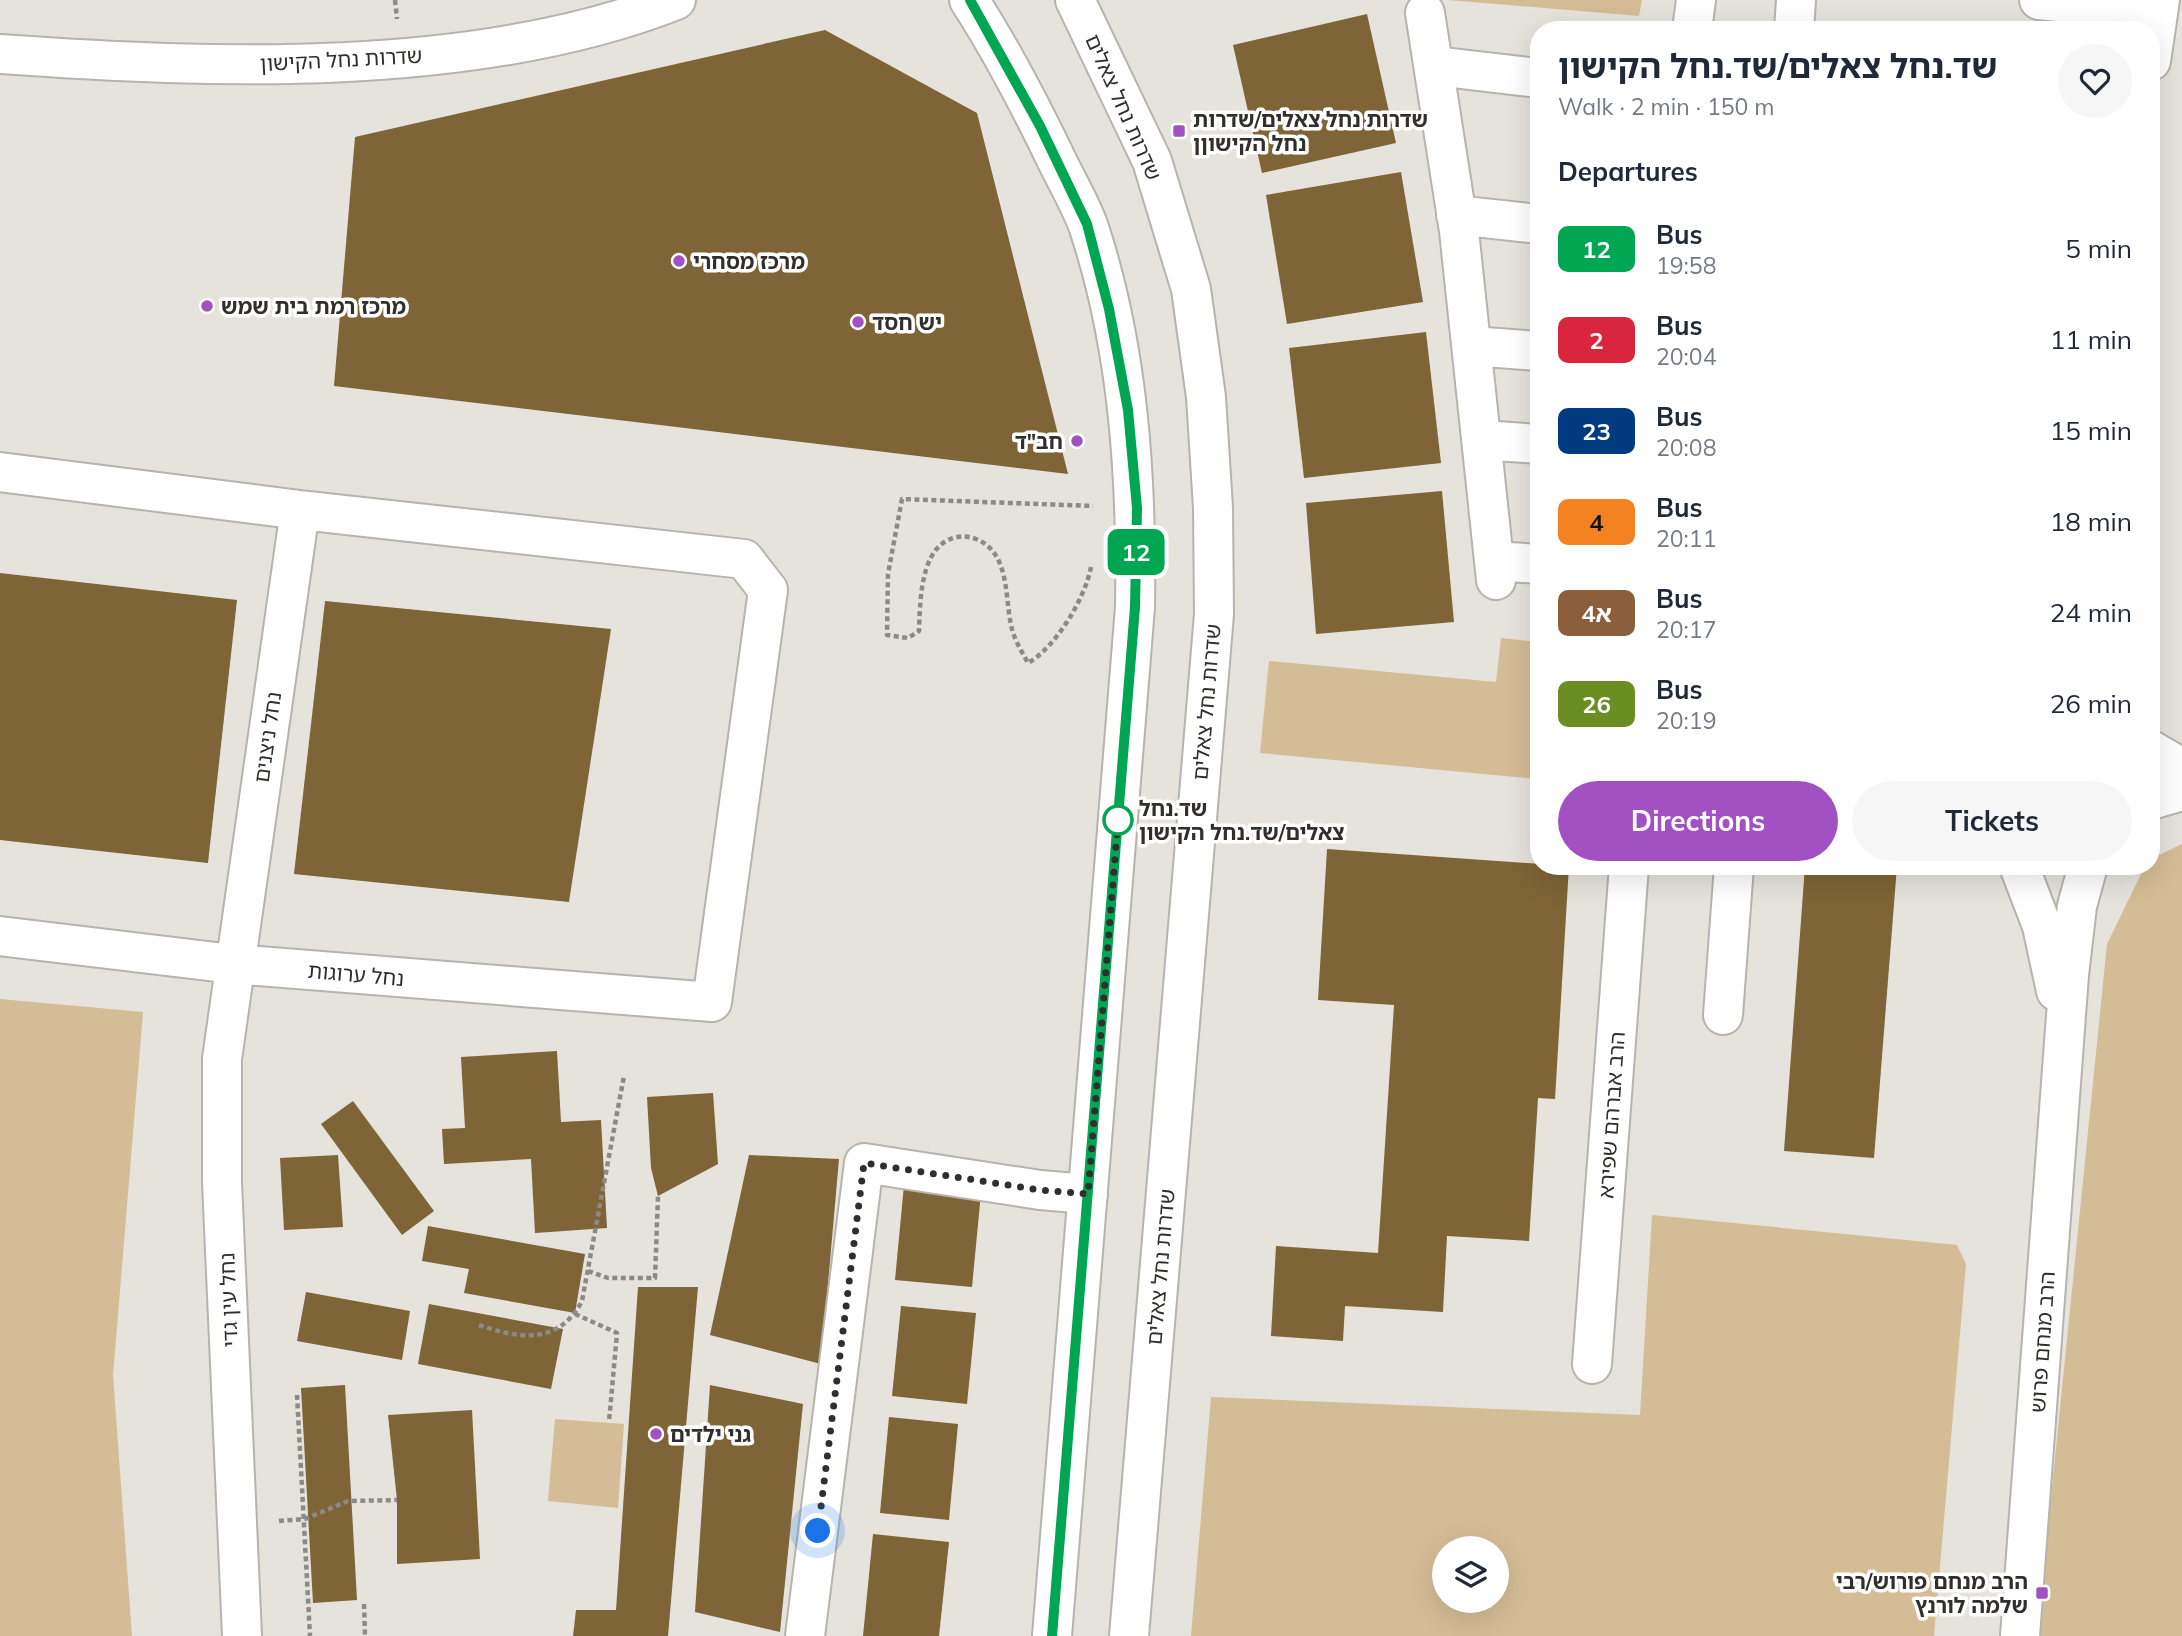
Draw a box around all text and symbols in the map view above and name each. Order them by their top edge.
street label: שדרות נחל צאלים [1080,30,1168,184]
street label: שדרות נחל הקישון [259,42,423,76]
button: heart [2058,44,2132,118]
text: שד.נחל צאלים/שד.נחל הקישון [1558,45,1997,86]
text: Walk · 2 min · 150 m [1558,92,1775,121]
place label: שדרות נחל צאלים/שדרות נחל הקישוןן [1193,106,1428,156]
marker: שדרות נחל צאלים/שדרות נחל הקישוןן [1171,123,1187,139]
text: Departures [1558,155,1698,188]
text: Bus [1656,218,1702,251]
text: 5 min [2065,232,2132,265]
text: 12 [1582,234,1611,264]
place label: מרכז מסחרי [693,248,805,274]
text: 19:58 [1656,251,1716,280]
marker: מרכז מסחרי [671,253,687,269]
place label: מרכז רמת בית שמש [221,293,406,319]
marker: מרכז רמת בית שמש [199,298,215,314]
place label: יש חסד [872,309,942,335]
text: Bus [1656,309,1702,342]
marker: יש חסד [850,314,866,330]
text: 11 min [2050,323,2132,356]
text: 2 [1589,325,1604,355]
text: 20:04 [1656,342,1716,371]
text: Bus [1656,400,1702,433]
text: 15 min [2050,414,2132,447]
text: 23 [1582,416,1611,446]
place label: חב"ד [1015,428,1063,454]
marker: חב"ד [1069,433,1085,449]
text: 20:08 [1656,433,1716,462]
text: Bus [1656,491,1702,524]
text: 18 min [2050,505,2132,538]
text: 4 [1589,507,1604,537]
text: 20:11 [1656,524,1716,553]
line badge: 12 [1104,529,1168,575]
text: 12 [1122,537,1150,567]
text: Bus [1656,582,1702,615]
text: 24 min [2050,596,2132,629]
text: 4א [1581,598,1612,628]
text: 20:17 [1656,615,1716,644]
street label: שדרות נחל צאלים [1186,623,1226,781]
text: Bus [1656,673,1702,706]
text: 26 min [2050,687,2132,720]
text: 26 [1582,689,1611,719]
street label: נחל ניצנים [248,690,286,784]
text: 20:19 [1656,706,1716,735]
button: Directions [1558,781,1838,861]
button: Tickets [1852,781,2132,861]
place label: שד.נחל צאלים/שד.נחל הקישון [1139,795,1345,845]
marker: שד.נחל צאלים/שד.נחל הקישון [1103,805,1133,835]
street label: נחל ערוגות [307,957,405,991]
street label: הרב אברהם שפירא [1592,1031,1630,1199]
street label: שדרות נחל צאלים [1140,1188,1180,1346]
street label: נחל עין גדי [213,1252,243,1348]
street label: הרב מנחם פרוש [2024,1270,2060,1414]
place label: גני ילדים [670,1421,752,1447]
marker: גני ילדים [648,1426,664,1442]
your location [800,1513,835,1548]
map controls [1432,1536,1509,1613]
button: layers [1432,1536,1509,1613]
place label: הרב מנחם פורוש/רבי שלמה לורנץ [1836,1568,2028,1618]
marker: הרב מנחם פורוש/רבי שלמה לורנץ [2034,1585,2050,1601]

